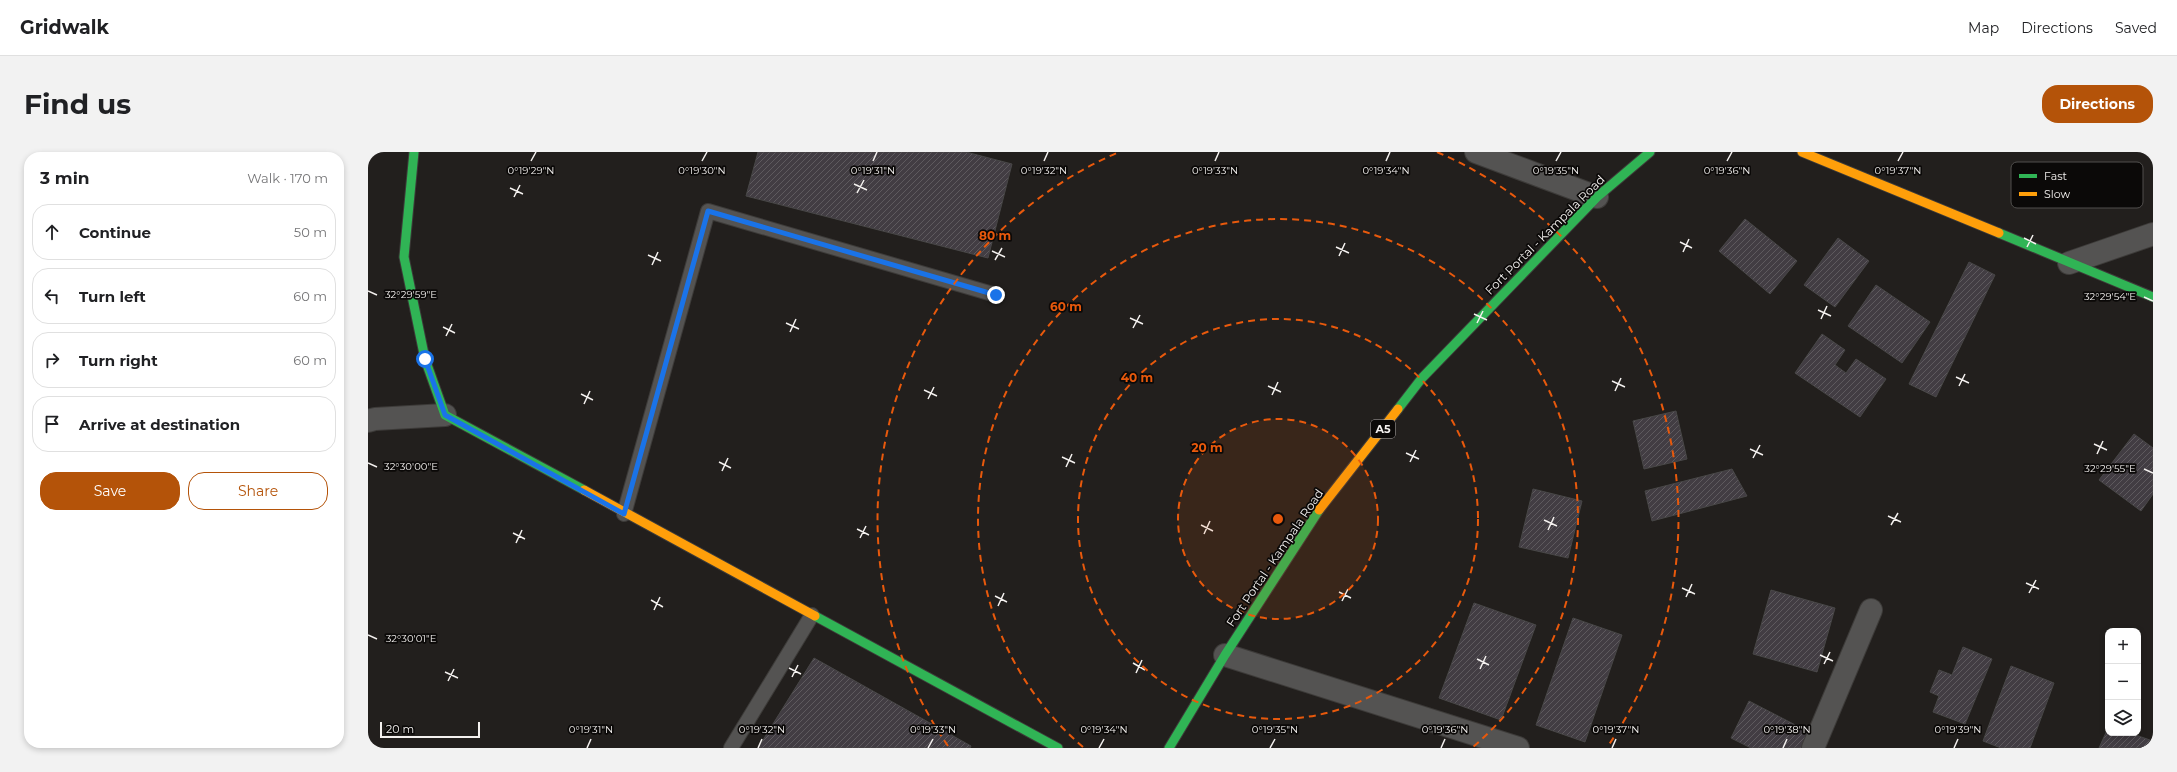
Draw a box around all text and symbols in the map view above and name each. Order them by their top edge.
text: Gridwalk [20,16,109,39]
text: Map [1968,19,1999,37]
text: Directions [2021,19,2093,37]
text: Saved [2115,19,2157,37]
button: Directions [2042,85,2153,123]
text: Find us [24,87,131,121]
legend [2011,162,2143,208]
text: 0°19'29"N [507,164,555,177]
text: 0°19'30"N [678,164,726,177]
text: 0°19'31"N [851,164,895,177]
text: 0°19'32"N [1021,164,1067,177]
text: 0°19'33"N [1192,164,1238,177]
text: 0°19'34"N [1362,164,1410,177]
text: 0°19'35"N [1533,164,1579,177]
text: 0°19'36"N [1704,164,1750,177]
text: 0°19'37"N [1875,164,1921,177]
text: 3 min [40,168,90,188]
text: Fast [2044,169,2068,183]
text: Walk · 170 m [247,170,328,186]
street label: Fort Portal - Kampala Road [1482,172,1608,298]
text: Slow [2044,187,2070,201]
icon: ahead [41,221,63,243]
text: Continue [79,223,151,242]
text: 50 m [294,224,327,240]
text: 80 m [979,228,1011,243]
icon: left [41,285,63,307]
route end [987,286,1005,304]
text: Turn left [79,287,146,306]
text: 60 m [293,288,327,304]
text: 32°29'59"E [385,288,437,301]
text: 32°29'54"E [2084,290,2136,303]
text: 60 m [1050,299,1082,314]
icon: right [41,349,63,371]
route start [416,350,434,368]
text: Turn right [79,351,158,370]
text: 60 m [293,352,327,368]
text: 40 m [1121,370,1153,385]
icon: arrive [41,413,63,435]
text: Arrive at destination [79,415,240,434]
road number: A5 [1371,420,1395,438]
text: 20 m [1191,440,1223,455]
text: 32°30'00"E [384,460,438,473]
text: 32°29'55"E [2084,462,2136,475]
button: Save [40,472,180,510]
button: Share [188,472,328,510]
street label: Fort Portal - Kampala Road [1223,486,1326,629]
centre of rings [1271,512,1285,526]
map controls [2105,628,2141,736]
button: + [2105,628,2141,664]
text: 32°30'01"E [386,632,437,645]
button: − [2105,664,2141,700]
button: layers [2105,700,2141,736]
scale bar [380,720,480,739]
text: 20 m [386,722,414,736]
text: 0°19'31"N [569,723,613,736]
text: 0°19'32"N [739,723,785,736]
text: 0°19'33"N [910,723,956,736]
text: 0°19'34"N [1080,723,1128,736]
text: 0°19'35"N [1252,723,1298,736]
text: 0°19'36"N [1422,723,1468,736]
text: 0°19'37"N [1593,723,1639,736]
text: 0°19'38"N [1763,723,1811,736]
text: 0°19'39"N [1935,723,1981,736]

